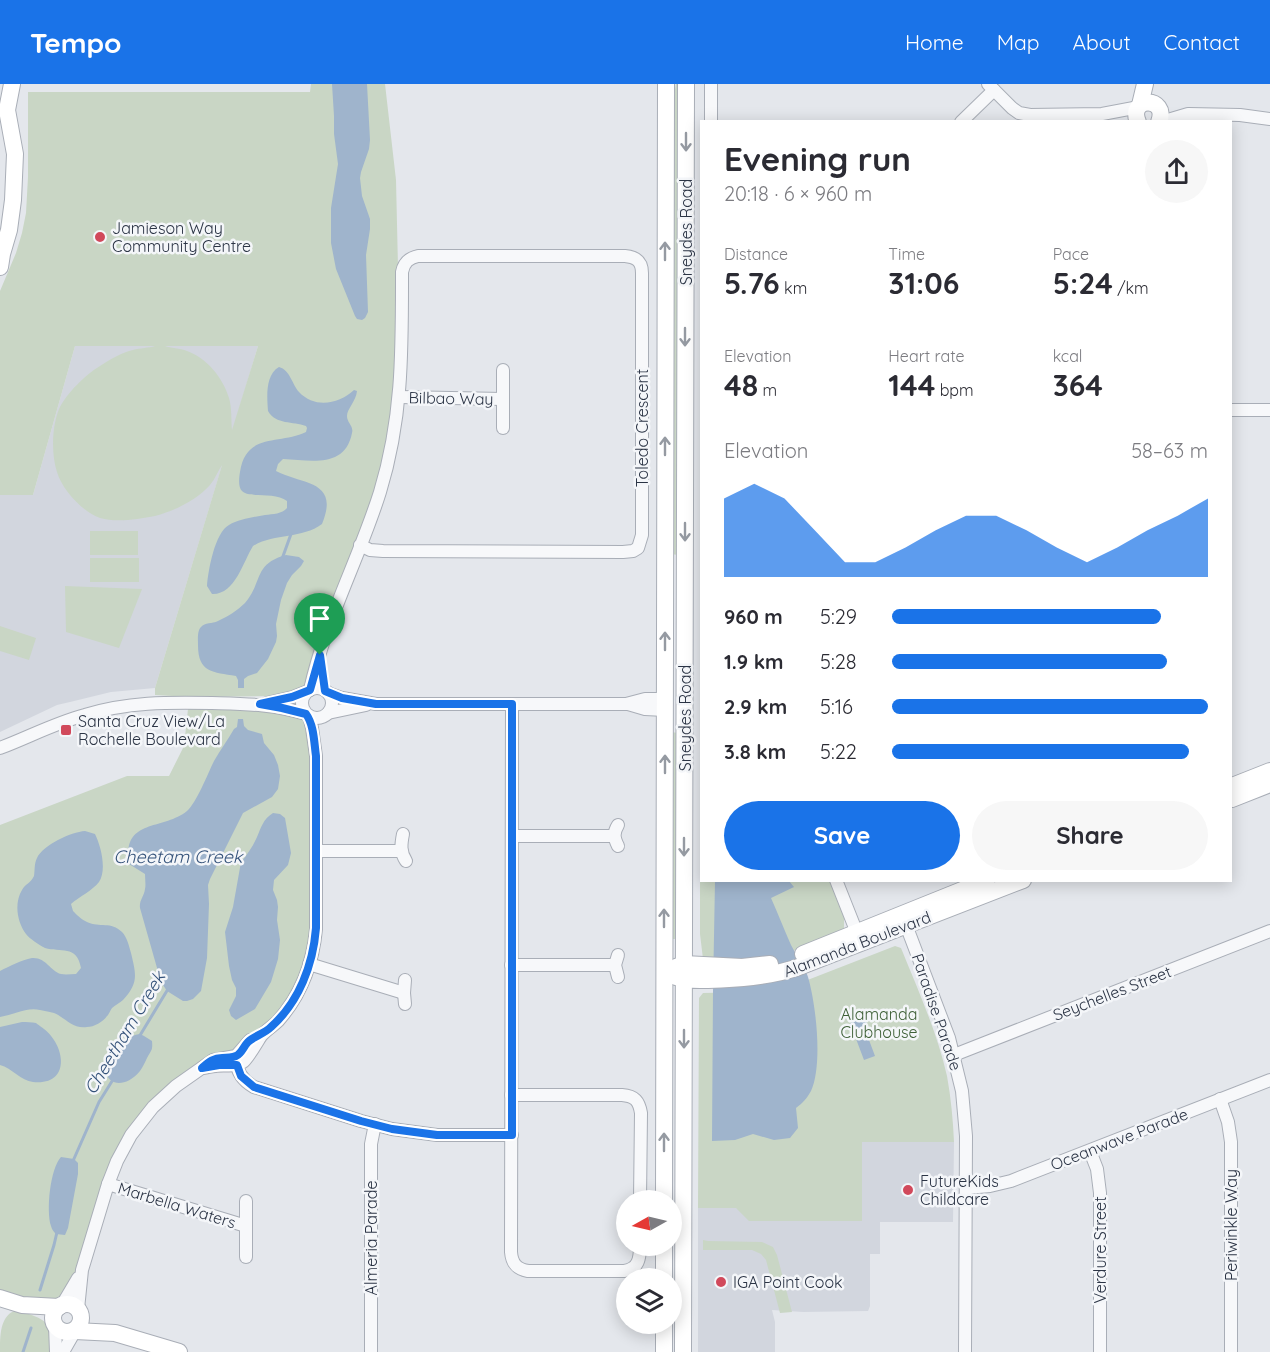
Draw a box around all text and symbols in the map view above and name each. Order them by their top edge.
text: Tempo [30,25,122,60]
text: Home [905,29,964,55]
text: Map [997,29,1040,55]
text: About [1073,29,1131,55]
text: Contact [1164,29,1240,55]
one-way arrow [680,132,692,152]
text: Evening run [724,138,911,179]
button: share [1145,140,1208,203]
street label: Sneydes Road [676,179,696,285]
text: 20:18 · 6 × 960 m [724,181,872,206]
place label: Jamieson Way Community Centre [112,218,251,256]
marker: Jamieson Way Community Centre [93,230,107,244]
one-way arrow [660,241,671,261]
text: Distance [724,244,788,264]
text: Time [888,244,925,264]
text: Pace [1053,244,1089,264]
text: 5.76 [724,264,780,302]
text: 31:06 [888,264,959,302]
text: 5:24 [1053,264,1113,302]
text: km [780,278,807,298]
text: /km [1113,278,1149,298]
one-way arrow [679,327,691,347]
text: Elevation [724,346,791,366]
text: Heart rate [888,346,965,366]
text: kcal [1053,346,1083,366]
text: 48 [724,366,758,404]
text: 144 [888,366,935,404]
text: 364 [1053,366,1103,404]
street label: Toledo Crescent [632,369,652,487]
text: m [758,380,777,400]
text: bpm [935,380,974,400]
street label: Bilbao Way [408,387,494,409]
one-way arrow [659,436,671,456]
text: Elevation [724,438,808,463]
text: 58–63 m [1131,438,1208,463]
one-way arrow [679,522,691,542]
pin [294,593,345,655]
icon: arrive [303,602,336,635]
text: 960 m [724,604,783,629]
text: 5:29 [820,604,857,629]
one-way arrow [659,631,671,651]
text: 1.9 km [724,649,784,674]
text: 5:28 [820,649,857,674]
street label: Sneydes Road [675,665,695,771]
text: 2.9 km [724,694,787,719]
text: 5:16 [820,694,853,719]
place label: Santa Cruz View/La Rochelle Boulevard [78,711,225,749]
marker: Santa Cruz View/La Rochelle Boulevard [59,723,73,737]
text: 3.8 km [724,739,786,764]
text: 5:22 [820,739,857,764]
one-way arrow [659,755,671,775]
button: Save [724,801,960,870]
button: Share [972,801,1208,870]
one-way arrow [678,837,690,857]
water label: Cheetam Creek [114,845,244,868]
street label: Alamanda Boulevard [780,907,934,981]
one-way arrow [658,909,670,929]
street label: Paradise Parade [908,951,966,1073]
street label: Seychelles Street [1050,961,1174,1025]
water label: Cheetham Creek [79,966,171,1098]
park label: Alamanda Clubhouse [840,1004,918,1042]
one-way arrow [678,1028,690,1048]
street label: Oceanwave Parade [1047,1104,1191,1174]
one-way arrow [658,1132,670,1152]
street label: Periwinkle Way [1221,1169,1241,1281]
place label: FutureKids Childcare [920,1171,999,1209]
street label: Marbella Waters [116,1178,238,1232]
street label: Almeria Parade [361,1181,381,1295]
marker: FutureKids Childcare [901,1183,915,1197]
north arrow [616,1190,682,1256]
map controls [616,1190,682,1334]
street label: Verdure Street [1090,1196,1110,1304]
button: layers [616,1268,682,1334]
place label: IGA Point Cook [733,1272,843,1292]
marker: IGA Point Cook [714,1275,728,1289]

